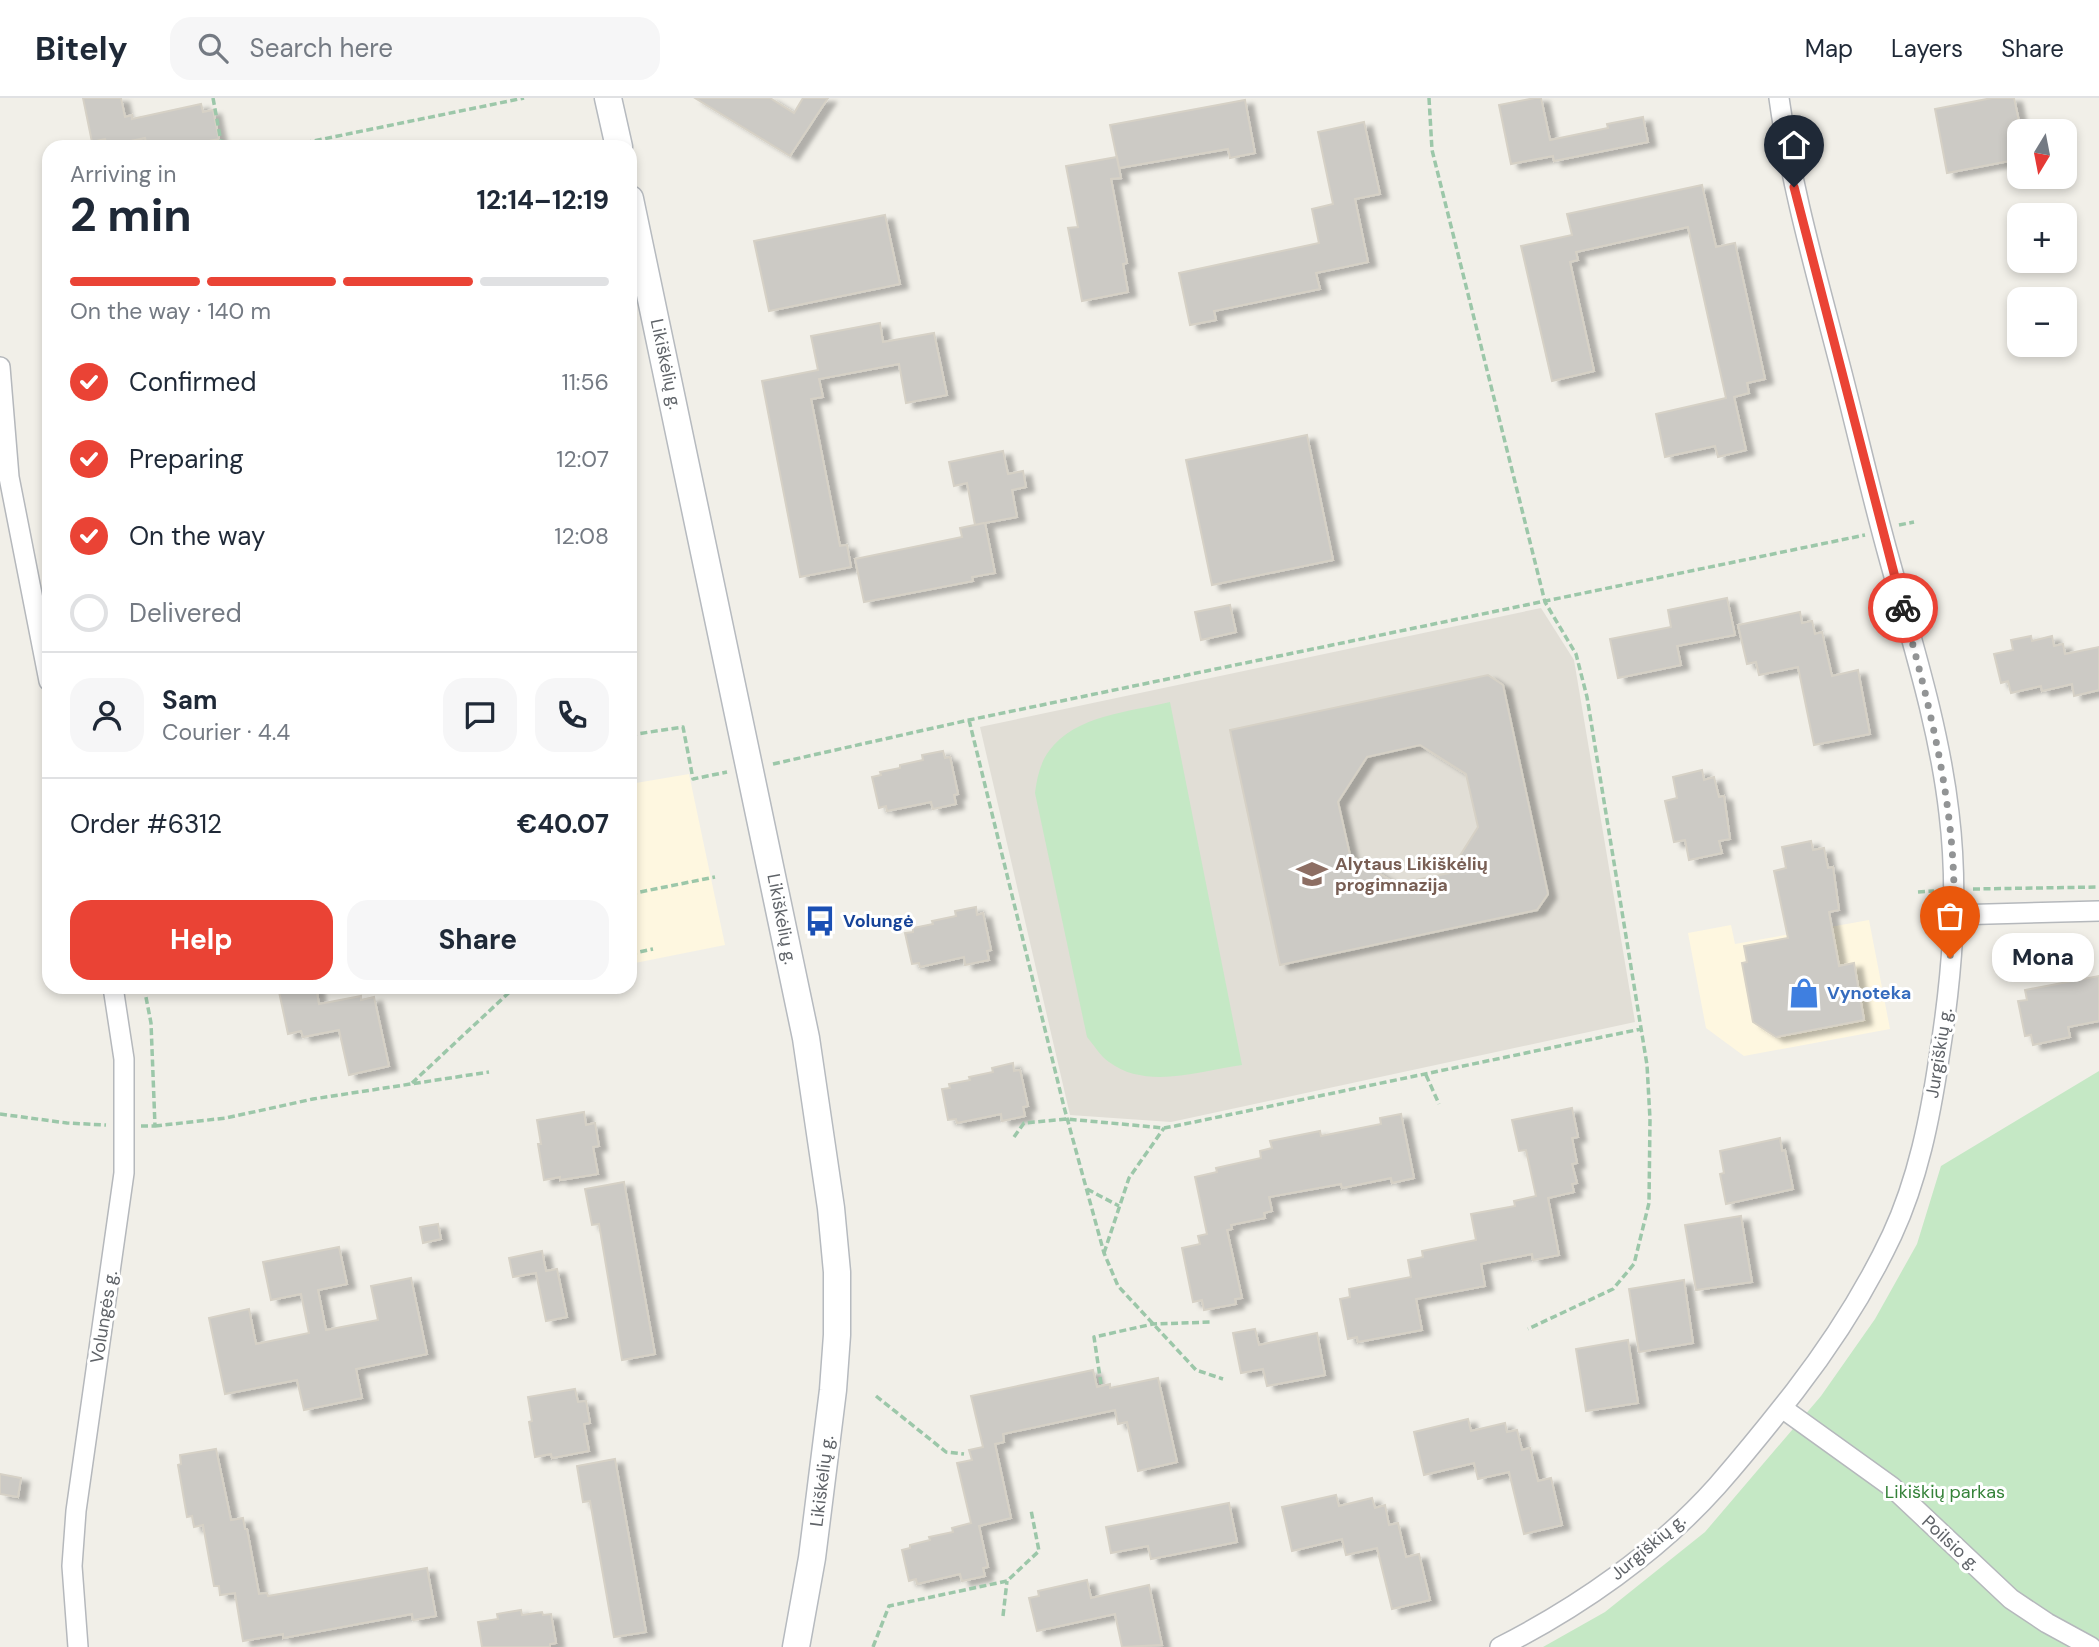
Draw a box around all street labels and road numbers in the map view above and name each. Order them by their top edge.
street label: Likiškėlių g. [645,317,687,411]
street label: Likiškėlių g. [761,872,803,966]
street label: Jurgiškių g. [1920,1006,1958,1100]
street label: Volungės g. [85,1269,123,1365]
street label: Likiškėlių g. [804,1434,840,1528]
street label: Jurgiškių g. [1605,1508,1691,1586]
street label: Poilsio g. [1917,1510,1985,1576]

